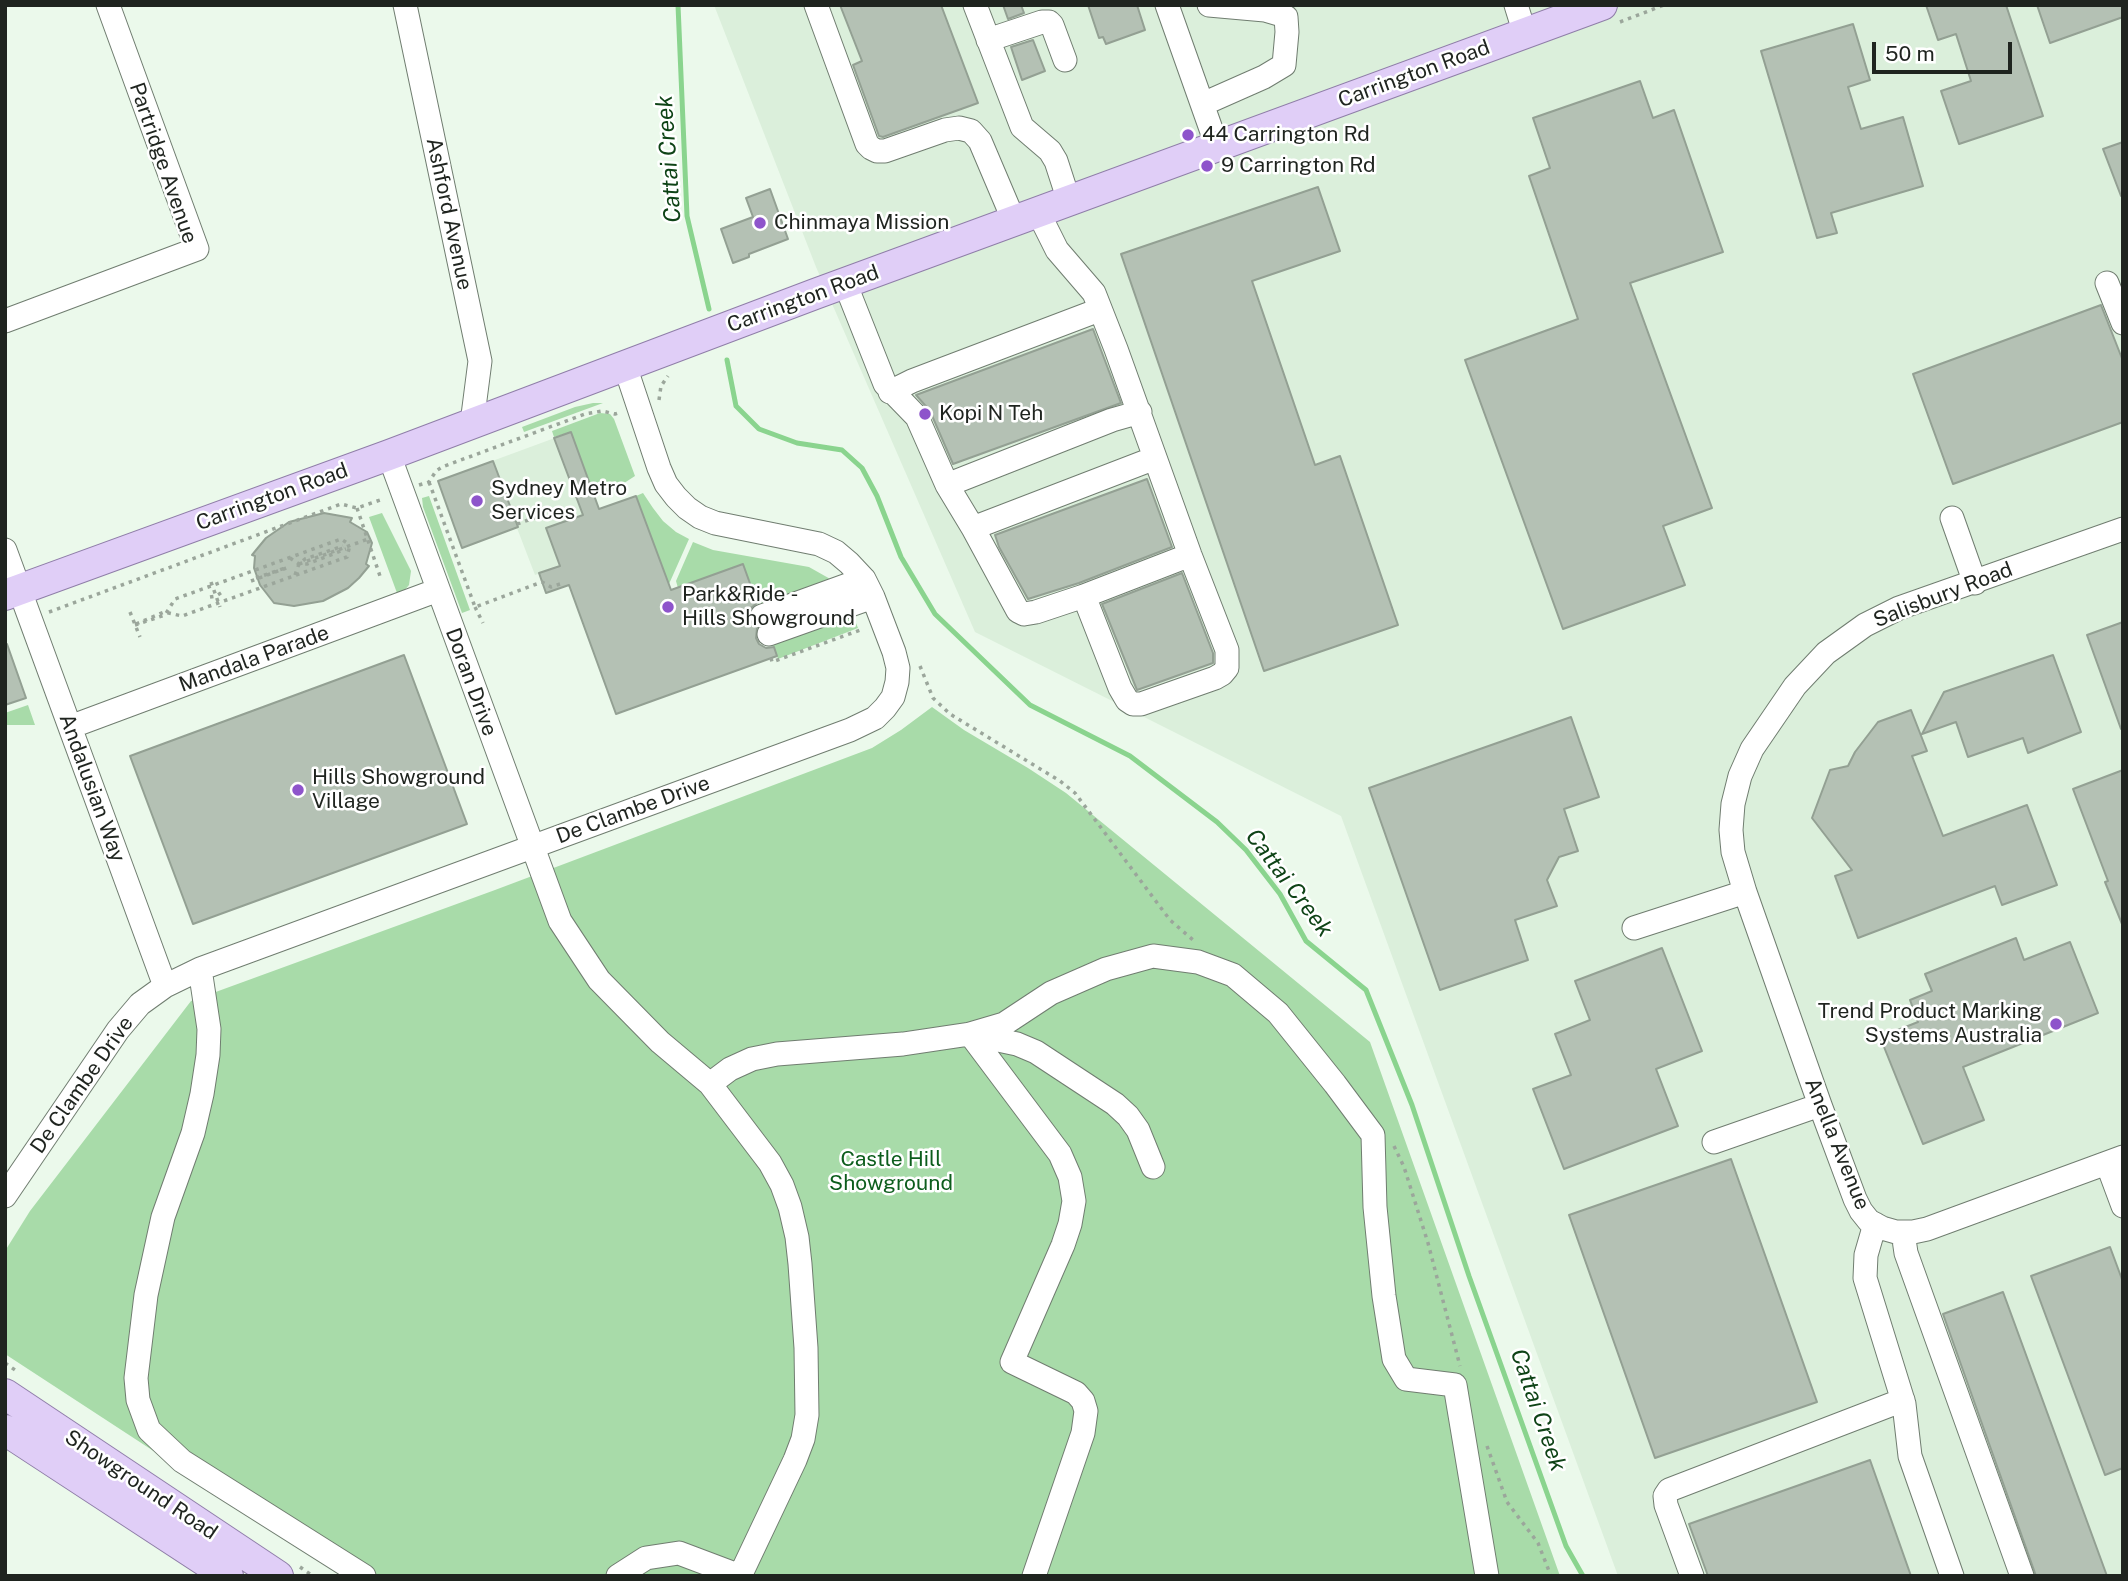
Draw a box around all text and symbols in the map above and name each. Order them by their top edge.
scale bar [1876,28,2016,72]
street label: Carrington Road [1335,35,1493,113]
text: 50 m [1885,41,1935,66]
street label: Partridge Avenue [124,79,202,247]
water label: Cattai Creek [651,94,687,224]
place label: 44 Carrington Rd [1202,122,1370,148]
marker: 44 Carrington Rd [1180,127,1196,143]
street label: Ashford Avenue [421,136,477,292]
place label: 9 Carrington Rd [1221,153,1376,179]
marker: 9 Carrington Rd [1199,158,1215,174]
place label: Chinmaya Mission [774,210,949,236]
marker: Chinmaya Mission [752,215,768,231]
street label: Carrington Road [724,260,882,338]
place label: Kopi N Teh [939,401,1043,427]
marker: Kopi N Teh [917,406,933,422]
street label: Carrington Road [193,458,351,536]
place label: Sydney Metro Services [491,476,627,526]
marker: Sydney Metro Services [469,493,485,509]
street label: Salisbury Road [1870,557,2016,633]
place label: Park&Ride - Hills Showground [682,582,855,632]
marker: Park&Ride - Hills Showground [660,599,676,615]
street label: Mandala Parade [175,620,333,698]
street label: Doran Drive [440,624,502,740]
street label: Andalusian Way [54,711,130,865]
place label: Hills Showground Village [312,765,485,815]
street label: De Clambe Drive [553,770,713,850]
marker: Hills Showground Village [290,782,306,798]
water label: Cattai Creek [1240,824,1338,942]
place label: Trend Product Marking Systems Australia [1818,999,2042,1049]
street label: De Clambe Drive [25,1011,139,1159]
marker: Trend Product Marking Systems Australia [2048,1016,2064,1032]
street label: Anella Avenue [1799,1074,1875,1214]
park label: Castle Hill Showground [829,1147,953,1197]
water label: Cattai Creek [1504,1345,1572,1475]
street label: Showground Road [60,1425,222,1545]

